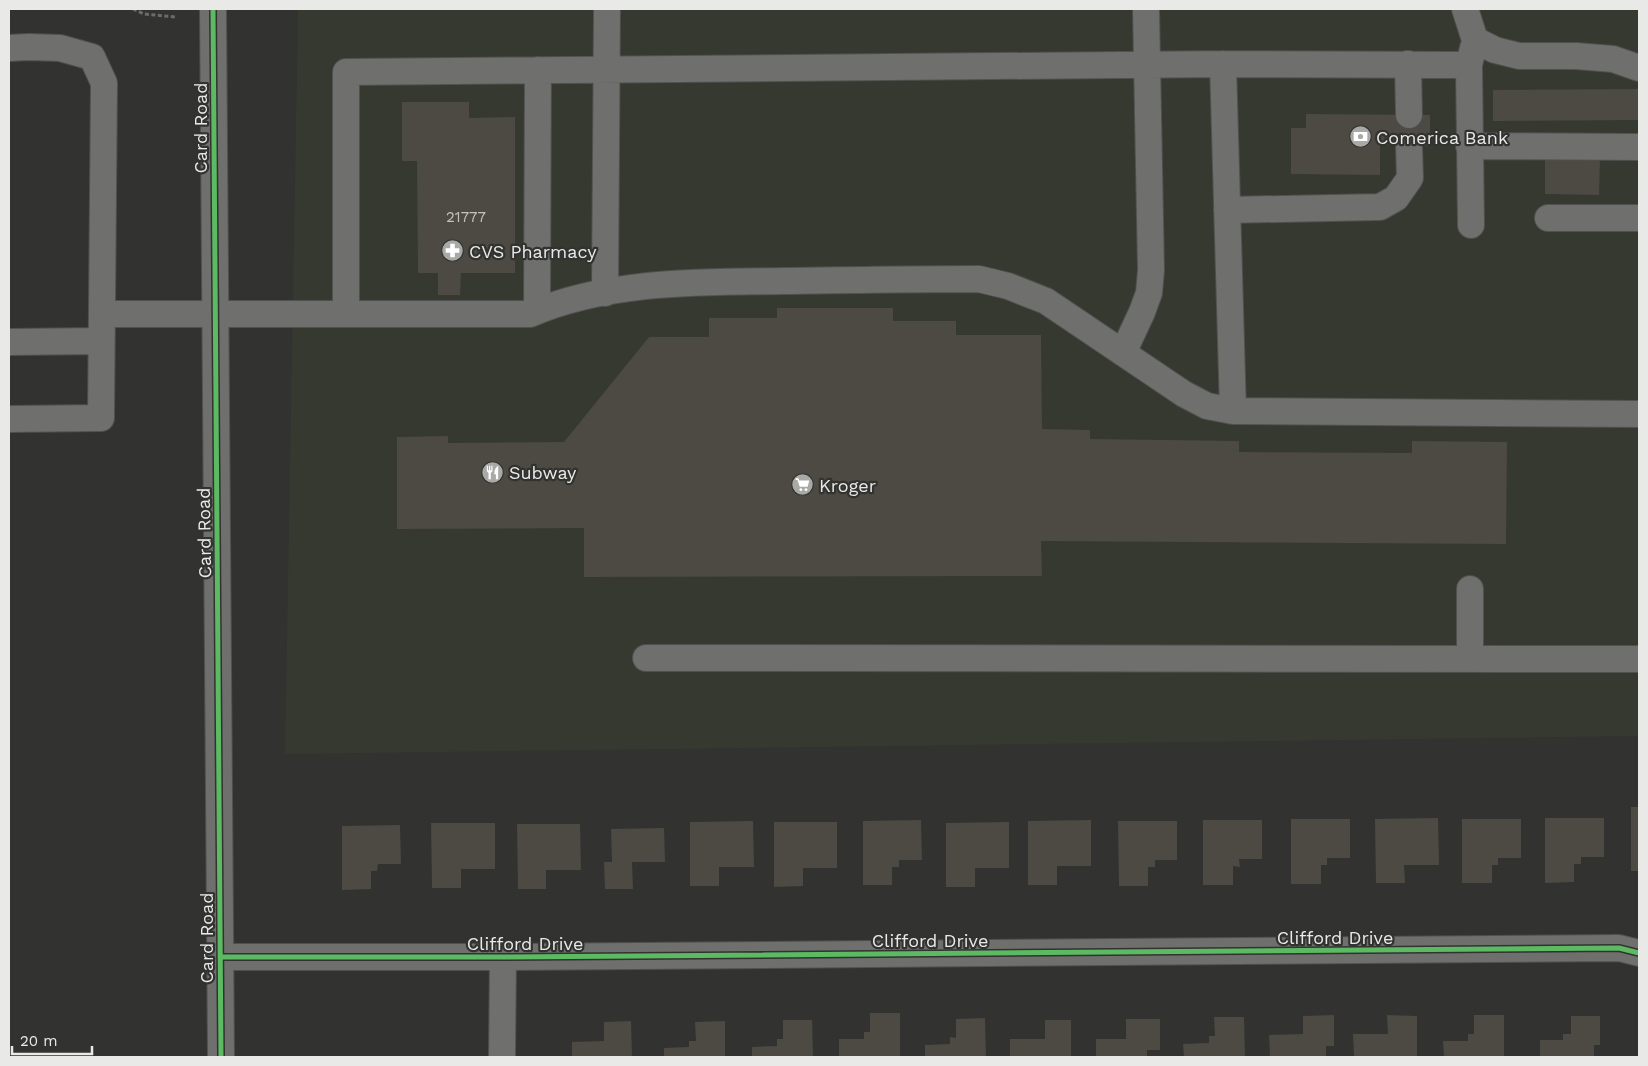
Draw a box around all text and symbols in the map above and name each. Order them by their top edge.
street label: Card Road [190,83,211,173]
bank icon: Comerica Bank [1348,125,1372,149]
place label: Comerica Bank [1376,127,1508,148]
house number: 21777 [446,208,486,226]
pharmacy icon: CVS Pharmacy [441,239,465,263]
place label: CVS Pharmacy [469,241,597,262]
restaurant icon: Subway [481,460,505,484]
place label: Subway [509,462,577,483]
supermarket icon: Kroger [791,473,815,497]
place label: Kroger [819,475,876,496]
street label: Card Road [193,487,215,579]
street label: Card Road [196,893,217,983]
street label: Clifford Drive [1277,927,1393,948]
street label: Clifford Drive [872,930,988,951]
street label: Clifford Drive [467,933,583,954]
scale bar [12,1024,92,1056]
text: 20 m [20,1032,58,1050]

